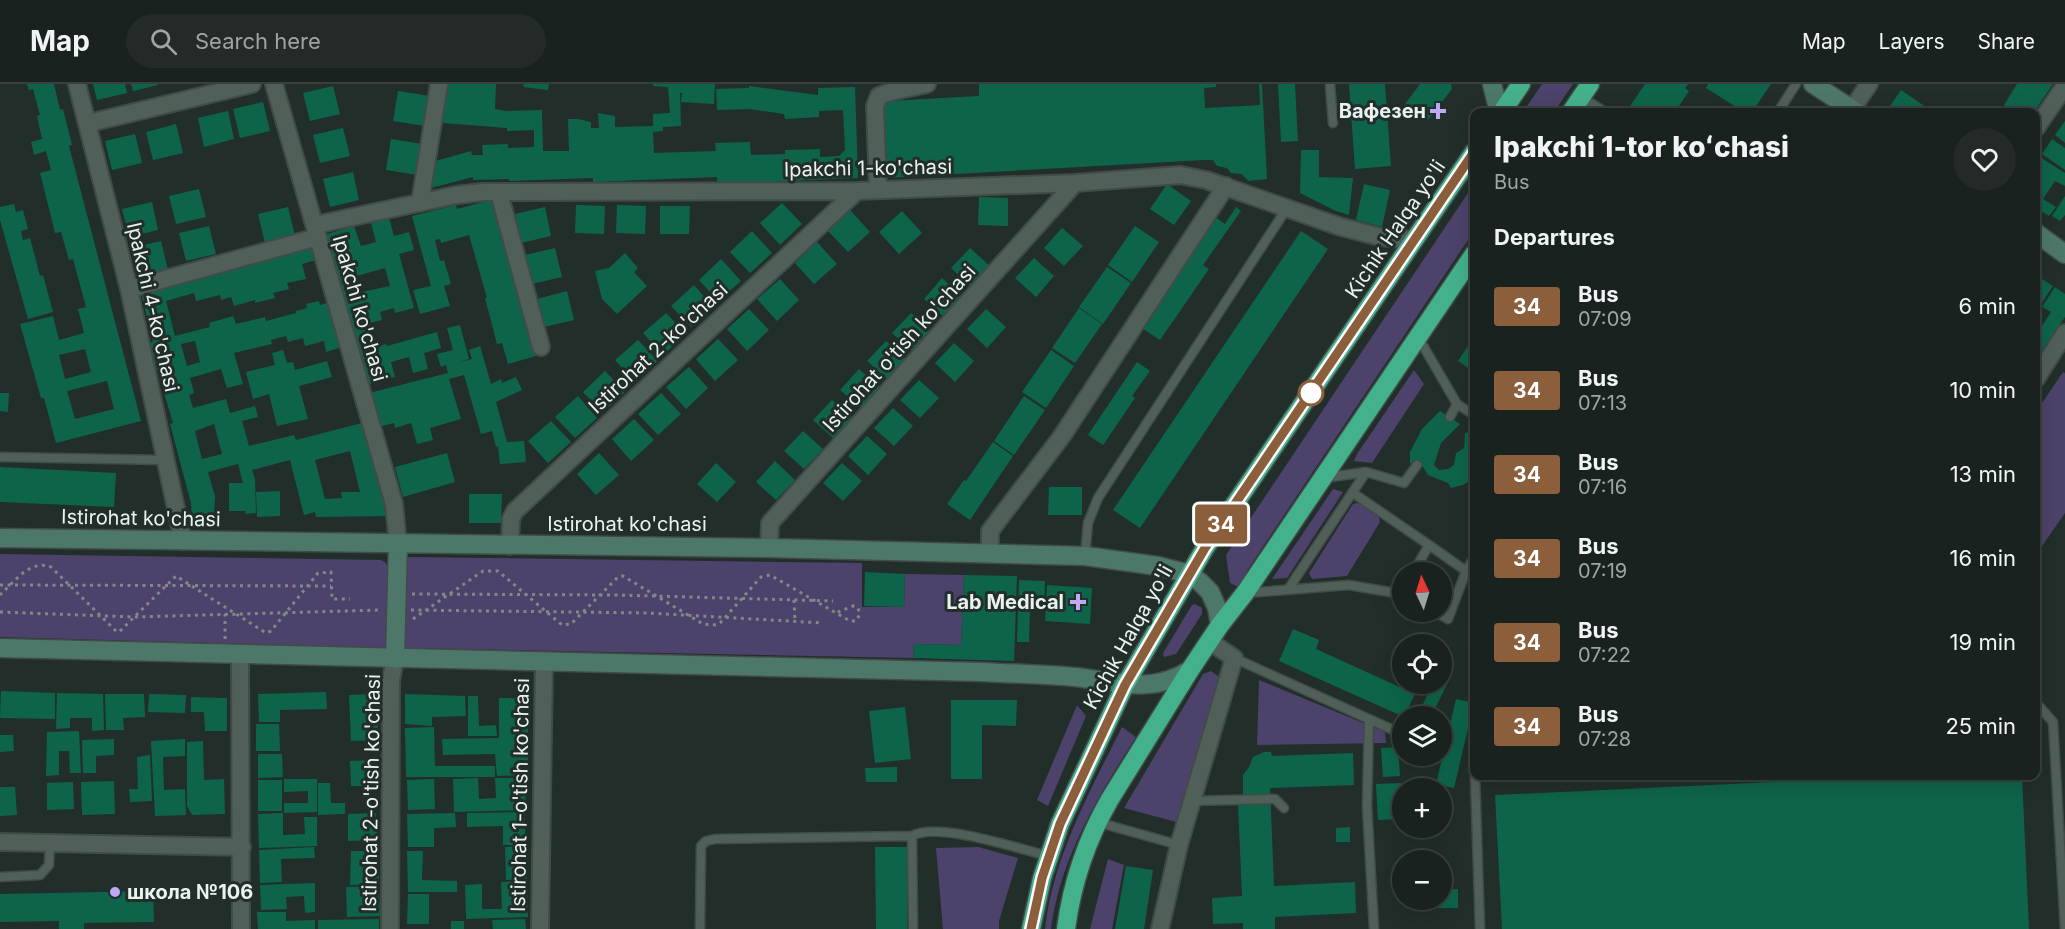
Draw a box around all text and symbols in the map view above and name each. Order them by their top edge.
search box [126,14,546,68]
text: Map [30,24,90,58]
icon: search [147,25,180,58]
text: Search here [195,28,321,54]
text: Map [1802,29,1846,54]
text: Layers [1879,29,1945,54]
text: Share [1978,29,2035,54]
place label: Вафезен [1339,99,1426,123]
marker: Вафезен [1431,104,1445,118]
button: heart [1953,128,2016,191]
text: Ipakchi 1-tor koʻchasi [1494,130,1789,164]
street label: Ipakchi 1-ko'chasi [784,155,952,181]
street label: Kichik Halqa yo'li [1340,155,1450,303]
text: Bus [1494,170,1529,194]
street label: Ipakchi 4-ko'chasi [122,220,184,394]
text: Departures [1494,224,1615,250]
street label: Ipakchi ko'chasi [328,232,392,384]
street label: Istirohat o'tish ko'chasi [818,259,980,437]
street label: Istirohat 2-ko'chasi [584,278,732,418]
text: Bus [1578,281,1619,307]
text: 6 min [1959,293,2016,319]
text: 34 [1513,294,1541,319]
text: 07:09 [1578,307,1632,331]
text: Bus [1578,365,1619,391]
text: 10 min [1949,377,2016,403]
text: 34 [1513,378,1541,403]
unlabelled marker [1298,380,1324,406]
text: 07:13 [1578,391,1627,415]
text: Bus [1578,449,1619,475]
text: 13 min [1950,461,2016,487]
text: 34 [1513,462,1541,487]
text: 07:16 [1578,475,1627,499]
line badge: 34 [1194,504,1248,544]
street label: Istirohat ko'chasi [61,505,221,531]
street label: Istirohat ko'chasi [547,512,707,536]
text: 34 [1207,512,1235,537]
text: Bus [1578,533,1619,559]
text: 16 min [1950,545,2016,571]
text: 34 [1513,546,1541,571]
text: 07:19 [1578,559,1627,583]
street label: Kichik Halqa yo'li [1078,561,1178,713]
north arrow [1392,562,1452,622]
map controls [1392,562,1452,910]
place label: Lab Medical [946,590,1064,614]
marker: Lab Medical [1069,593,1087,611]
text: Bus [1578,617,1619,643]
text: 19 min [1950,629,2016,655]
text: 34 [1513,630,1541,655]
button: locate [1392,634,1452,694]
text: 07:22 [1578,643,1631,667]
street label: Istirohat 2-o'tish ko'chasi [357,674,385,912]
street label: Istirohat 1-o'tish ko'chasi [506,678,534,912]
text: Bus [1578,701,1619,727]
button: layers [1392,706,1452,766]
text: 25 min [1945,713,2016,739]
text: 34 [1513,714,1541,739]
text: 07:28 [1578,727,1631,751]
button: + [1392,778,1452,838]
button: − [1392,850,1452,910]
place label: школа №106 [127,880,253,904]
marker: школа №106 [108,885,122,899]

